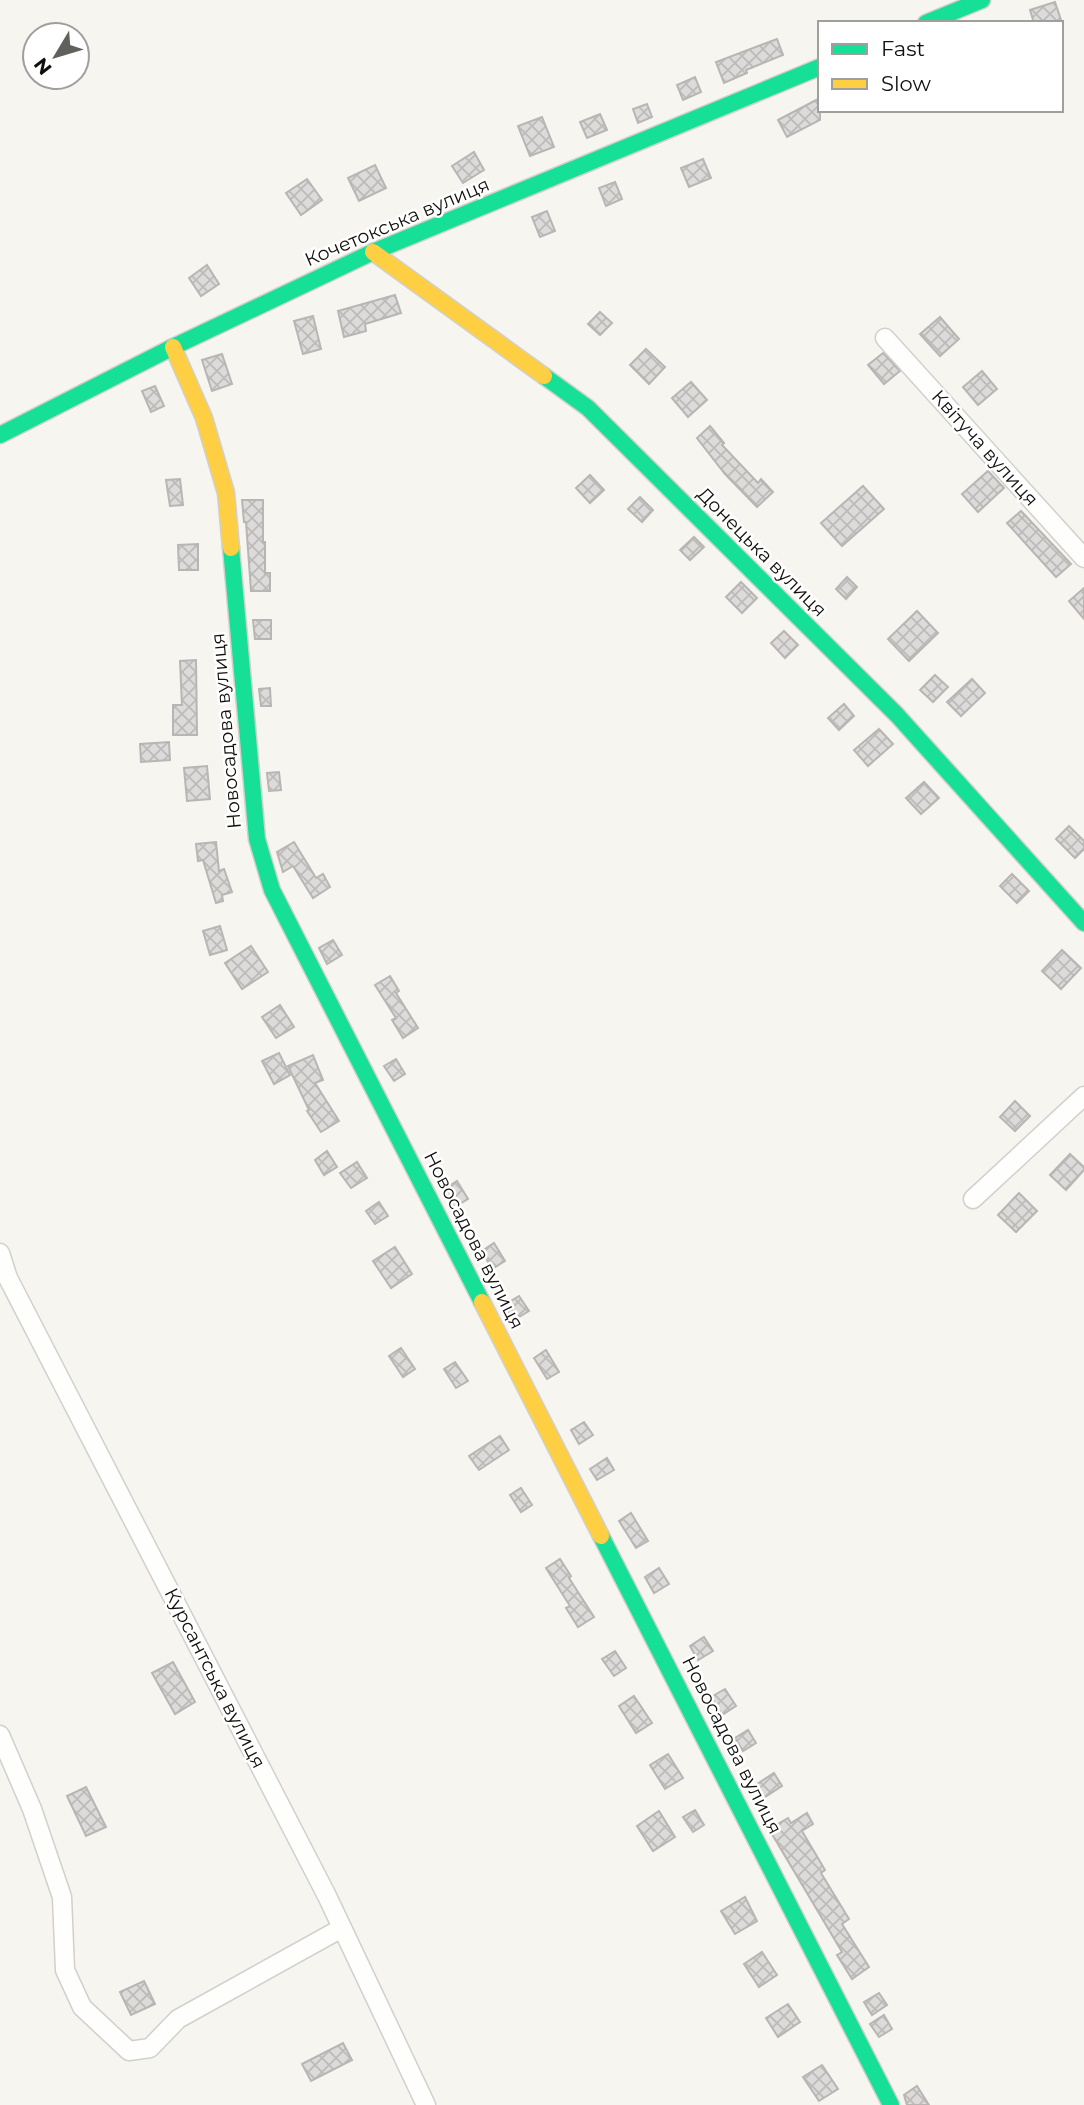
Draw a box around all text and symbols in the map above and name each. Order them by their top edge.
north arrow [21,21,91,91]
legend [818,21,1063,112]
text: Fast [881,36,925,61]
text: N [29,53,57,79]
text: Slow [881,71,931,96]
street label: Кочетокська вулиця [301,173,493,271]
street label: Квітуча вулиця [927,385,1043,511]
street label: Донецька вулиця [693,483,831,621]
street label: Новосадова вулиця [206,632,246,830]
street label: Новосадова вулиця [419,1147,529,1333]
street label: Курсантська вулиця [160,1584,270,1772]
street label: Новосадова вулиця [677,1652,787,1838]

